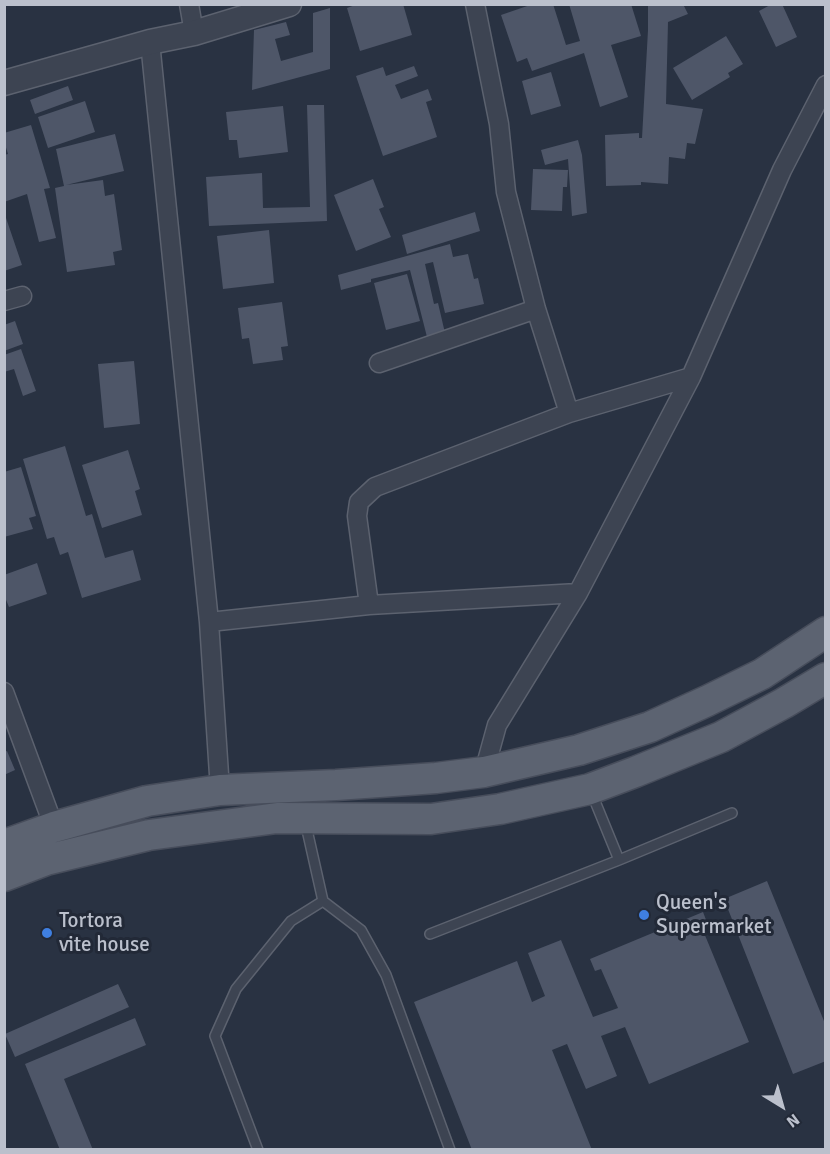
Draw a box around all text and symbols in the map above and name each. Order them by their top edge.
place label: Queen's Supermarket [656,890,772,940]
place label: Tortora vite house [59,908,150,958]
marker: Queen's Supermarket [637,908,651,922]
marker: Tortora vite house [40,926,54,940]
north arrow [752,1076,812,1136]
text: N [782,1109,803,1132]

